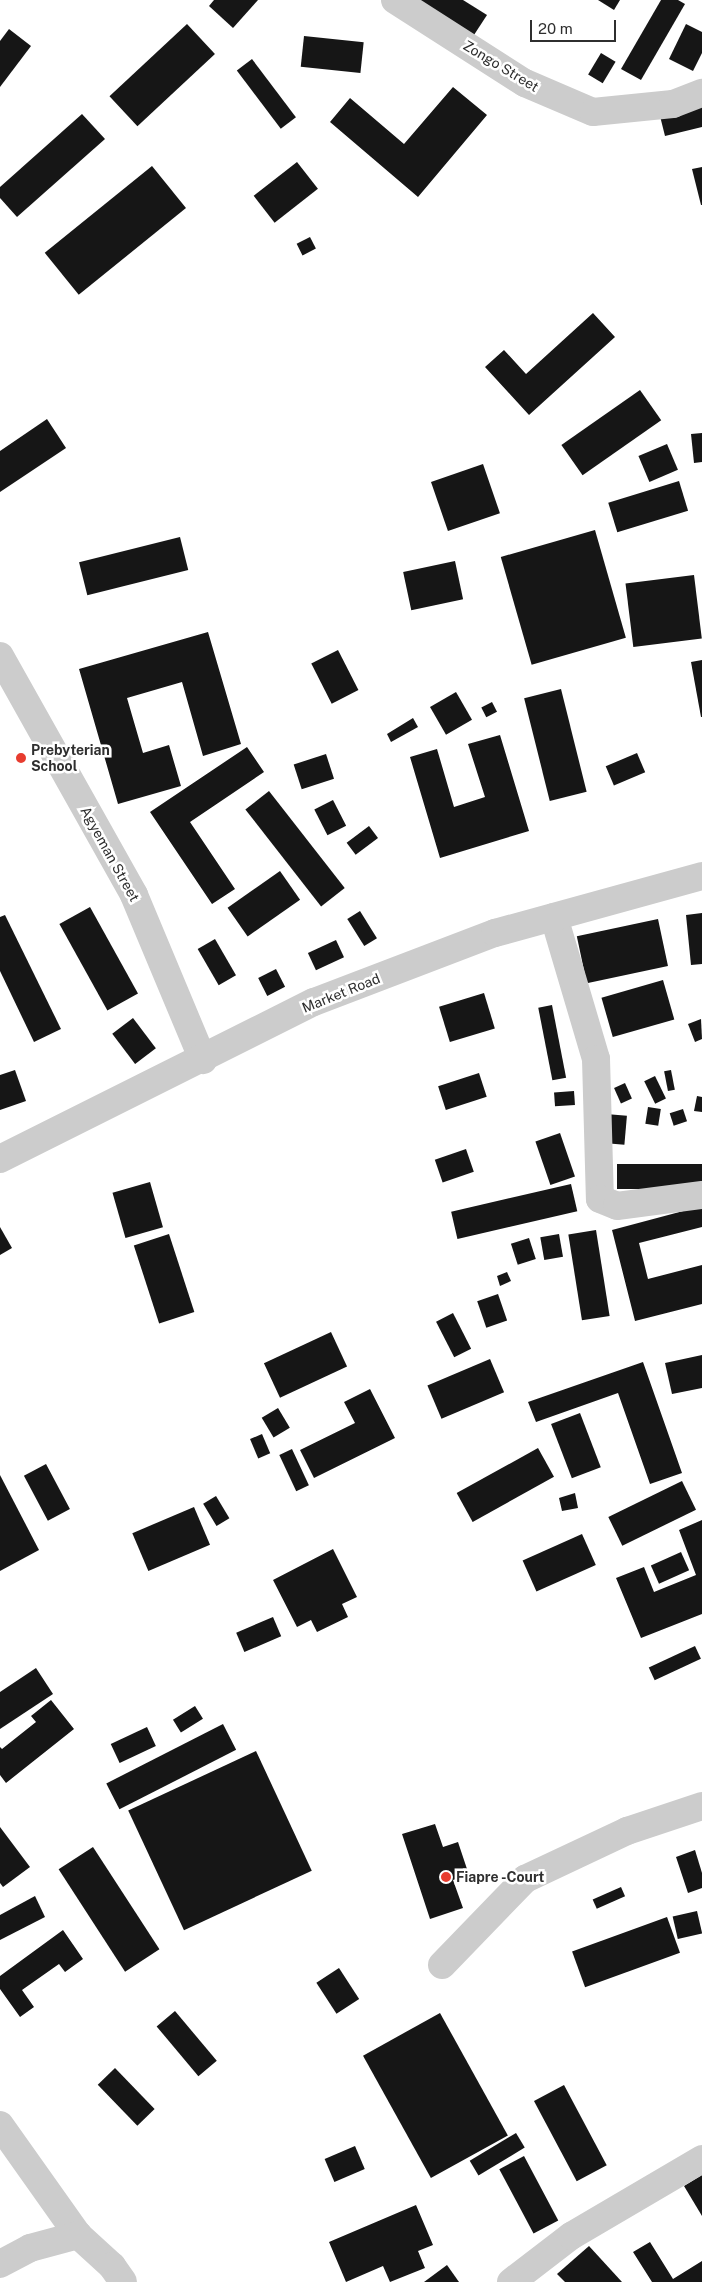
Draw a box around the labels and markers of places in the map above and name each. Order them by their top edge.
place label: Prebyterian School [31,742,110,774]
marker: Prebyterian School [15,752,27,764]
place label: Fiapre -Court [456,1869,545,1885]
marker: Fiapre -Court [440,1871,452,1883]

